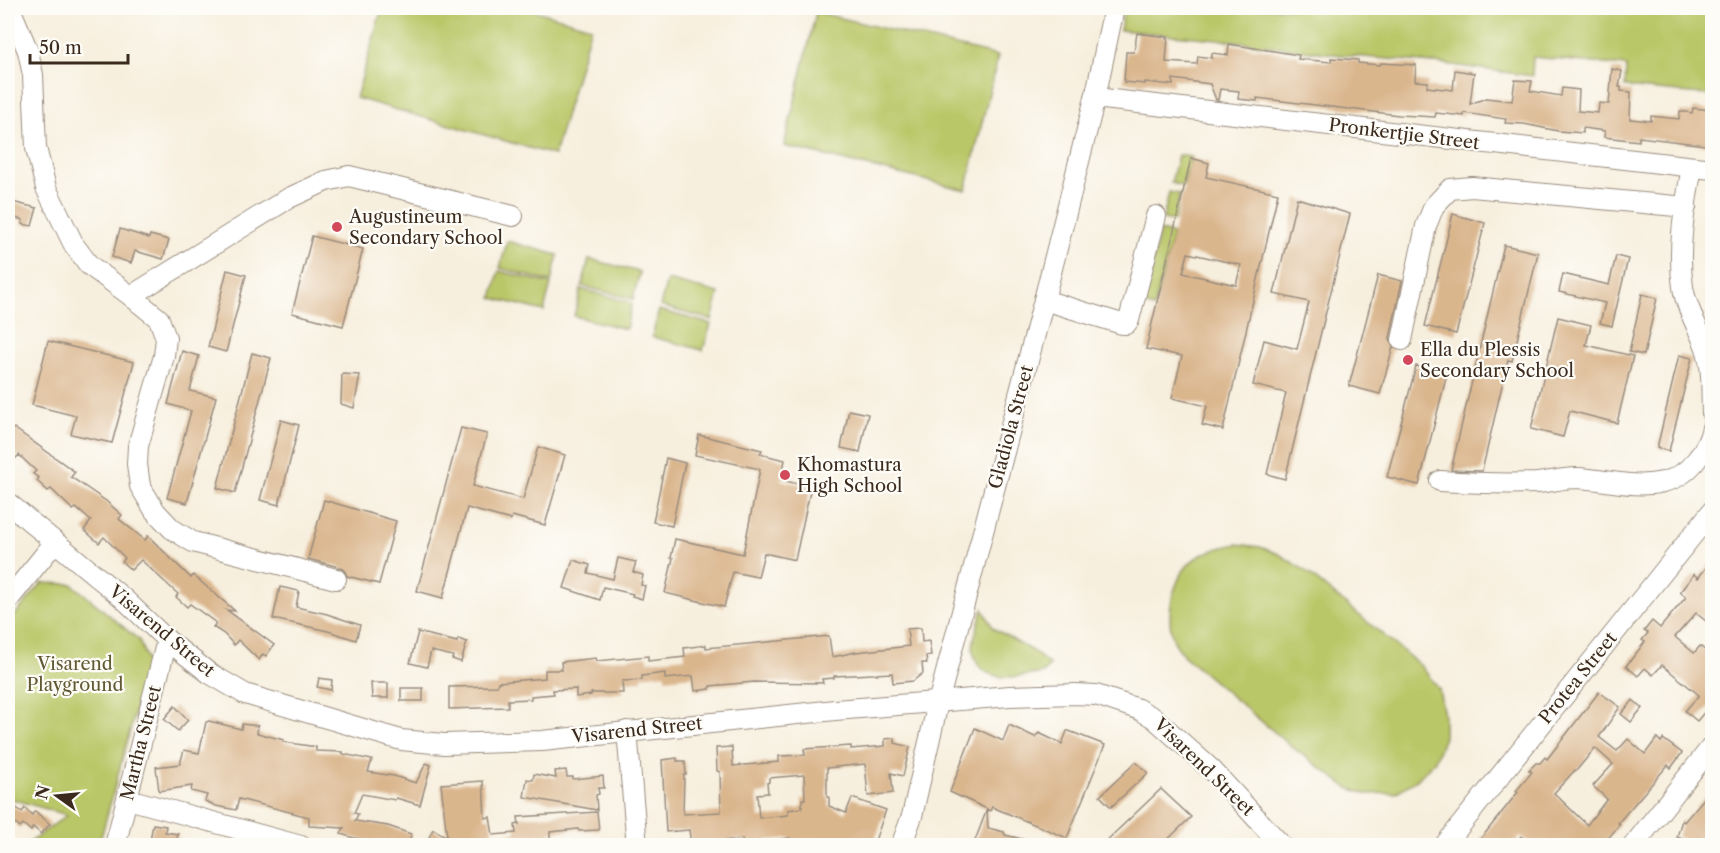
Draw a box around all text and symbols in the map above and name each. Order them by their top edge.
scale bar [30,27,128,65]
text: 50 m [39,37,82,59]
street label: Pronkertjie Street [1327,114,1481,154]
place label: Augustineum Secondary School [348,206,503,249]
marker: Augustineum Secondary School [330,220,344,234]
place label: Ella du Plessis Secondary School [1420,339,1574,382]
marker: Ella du Plessis Secondary School [1401,353,1415,367]
street label: Gladiola Street [984,362,1038,491]
place label: Khomastura High School [797,454,902,497]
marker: Khomastura High School [778,468,792,482]
street label: Visarend Street [104,580,220,682]
street label: Protea Street [1534,627,1622,728]
park label: Visarend Playground [26,653,124,696]
street label: Martha Street [116,683,166,803]
street label: Visarend Street [570,712,704,748]
street label: Visarend Street [1148,713,1259,821]
north arrow [27,766,87,826]
text: N [31,783,54,801]

